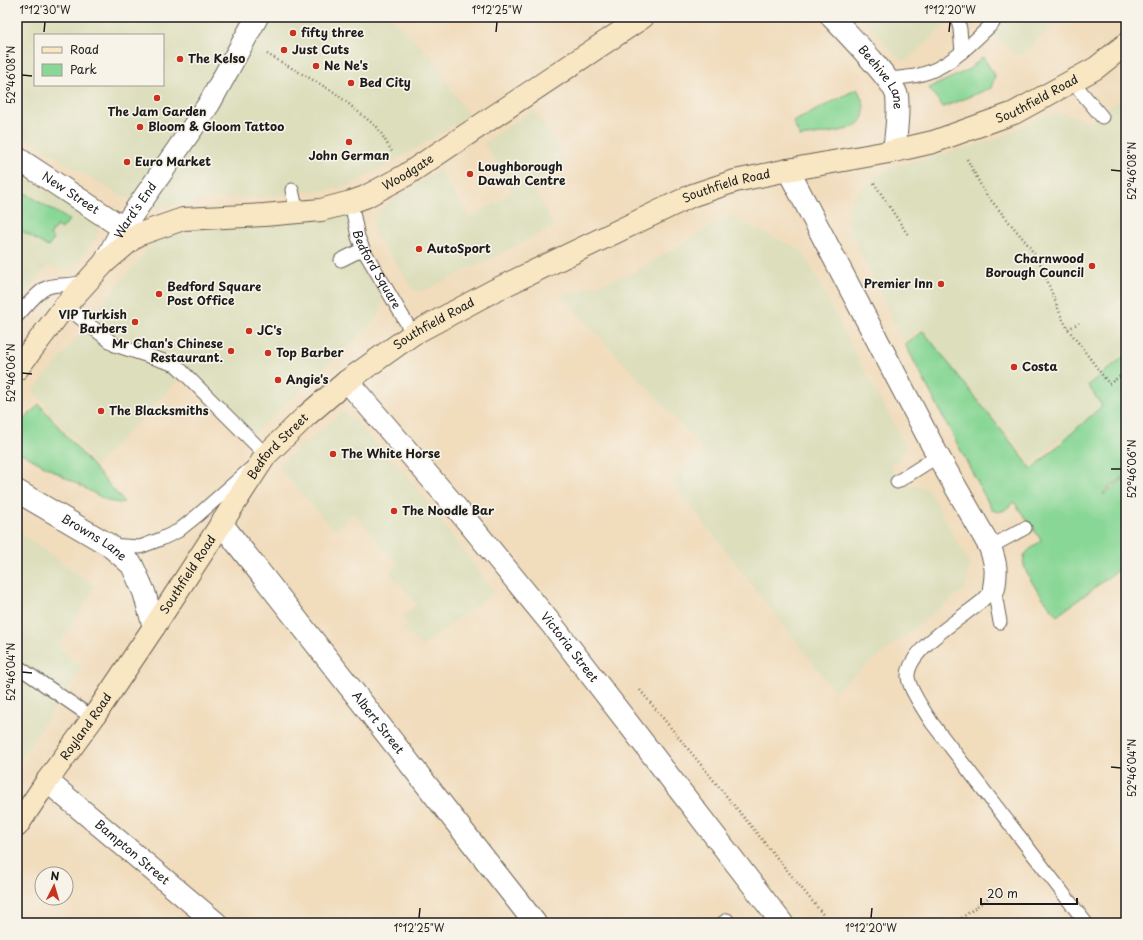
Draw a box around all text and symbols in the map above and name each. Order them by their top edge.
text: 1°12'30"W [20,2,71,17]
text: 1°12'25"W [472,2,523,17]
text: 1°12'20"W [924,2,976,17]
place label: fifty three [301,23,364,41]
marker: fifty three [288,28,298,38]
legend [34,34,164,86]
text: Road [70,40,99,58]
place label: Just Cuts [292,40,349,58]
street label: Beehive Lane [855,41,908,110]
marker: Just Cuts [279,45,289,55]
text: 52°46'08"N [3,46,18,104]
place label: The Kelso [188,49,245,67]
marker: The Kelso [175,54,185,64]
place label: Ne Ne's [324,56,368,74]
text: Park [70,60,97,78]
marker: Ne Ne's [311,61,321,71]
street label: Southfield Road [993,70,1081,127]
place label: Bed City [359,73,411,91]
marker: Bed City [346,78,356,88]
marker: The Jam Garden [152,93,162,103]
place label: The Jam Garden [107,102,207,120]
place label: Bloom & Gloom Tattoo [148,117,284,135]
marker: Bloom & Gloom Tattoo [135,122,145,132]
marker: John German [344,137,354,147]
text: 52°46'08"N [1124,142,1139,200]
place label: John German [309,146,389,164]
street label: Woodgate [379,149,437,194]
place label: Euro Market [135,152,211,170]
marker: Euro Market [122,157,132,167]
place label: Loughborough Dawah Centre [478,157,566,189]
street label: Southfield Road [679,164,772,207]
street label: New Street [39,167,103,218]
marker: Loughborough Dawah Centre [465,169,475,179]
street label: Ward's End [109,178,160,241]
street label: Bedford Square [349,229,406,312]
place label: AutoSport [427,239,491,257]
marker: AutoSport [414,244,424,254]
place label: Charnwood Borough Council [985,249,1085,281]
marker: Charnwood Borough Council [1087,261,1097,271]
place label: Premier Inn [864,274,933,292]
place label: Bedford Square Post Office [167,277,261,309]
marker: Premier Inn [936,279,946,289]
marker: Bedford Square Post Office [154,289,164,299]
street label: Southfield Road [389,293,477,353]
place label: VIP Turkish Barbers [58,305,127,337]
marker: VIP Turkish Barbers [130,317,140,327]
place label: JC's [257,321,282,339]
marker: JC's [244,326,254,336]
place label: Mr Chan's Chinese Restaurant. [112,334,223,366]
text: 52°46'06"N [3,343,18,403]
place label: Top Barber [276,343,344,361]
marker: Mr Chan's Chinese Restaurant. [226,346,236,356]
marker: Top Barber [263,348,273,358]
place label: Costa [1022,357,1058,375]
marker: Costa [1009,362,1019,372]
place label: Angie's [286,370,329,388]
marker: Angie's [273,375,283,385]
place label: The Blacksmiths [109,401,209,419]
marker: The Blacksmiths [96,406,106,416]
street label: Bedford Street [242,409,312,483]
text: 52°46'06"N [1124,439,1139,499]
place label: The White Horse [341,444,441,462]
marker: The White Horse [328,449,338,459]
place label: The Noodle Bar [402,501,495,519]
marker: The Noodle Bar [389,506,399,516]
street label: Browns Lane [58,509,131,565]
street label: Southfield Road [155,531,220,617]
street label: Victoria Street [537,608,603,686]
text: 52°46'04"N [3,642,18,701]
street label: Albert Street [348,687,409,757]
street label: Royland Road [55,689,115,764]
text: 52°46'04"N [1124,738,1139,797]
street label: Bampton Street [91,815,174,888]
north arrow [34,866,74,906]
text: N [50,867,60,884]
scale bar [981,880,1077,906]
text: 20 m [987,884,1018,902]
text: 1°12'25"W [394,920,445,935]
text: 1°12'20"W [845,920,897,935]

